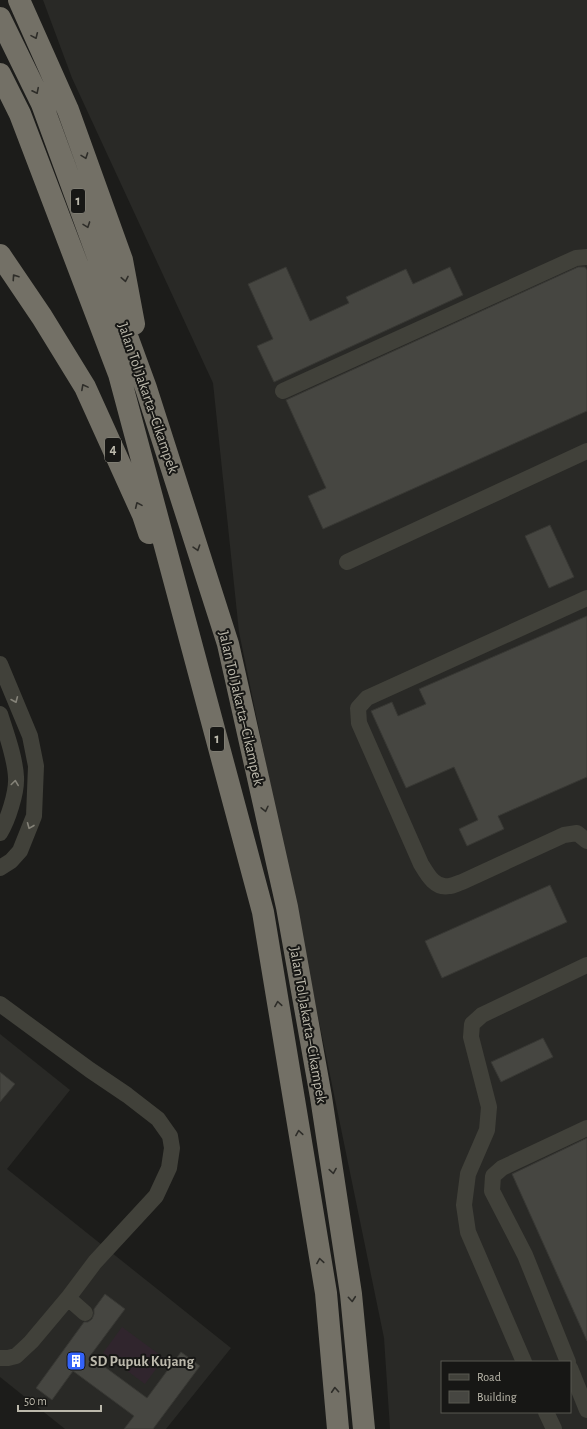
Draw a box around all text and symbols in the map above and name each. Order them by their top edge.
one-way arrow [30,31,38,39]
one-way arrow [31,86,39,94]
one-way arrow [80,152,88,159]
road number: 1 [71,189,85,213]
one-way arrow [82,222,90,229]
one-way arrow [13,275,20,282]
one-way arrow [121,276,129,282]
street label: Jalan Tol Jakarta–Cikampek [115,321,181,475]
one-way arrow [82,384,89,391]
road number: 4 [105,438,121,462]
one-way arrow [135,502,143,510]
one-way arrow [193,544,201,551]
street label: Jalan Tol Jakarta–Cikampek [216,629,266,787]
one-way arrow [10,696,18,704]
road number: 1 [210,727,224,751]
one-way arrow [10,780,19,786]
one-way arrow [261,806,269,812]
one-way arrow [27,821,35,829]
street label: Jalan Tol Jakarta–Cikampek [287,946,329,1104]
one-way arrow [274,1001,283,1007]
one-way arrow [295,1130,304,1136]
one-way arrow [328,1168,337,1174]
one-way arrow [316,1258,325,1264]
one-way arrow [347,1296,356,1303]
building icon: SD Pupuk Kujang [65,1350,87,1372]
place label: SD Pupuk Kujang [90,1354,195,1369]
legend [441,1361,571,1413]
text: Road [477,1371,501,1383]
scale bar [18,1387,101,1413]
one-way arrow [330,1387,339,1393]
text: Building [477,1391,517,1403]
text: 50 m [24,1395,47,1407]

